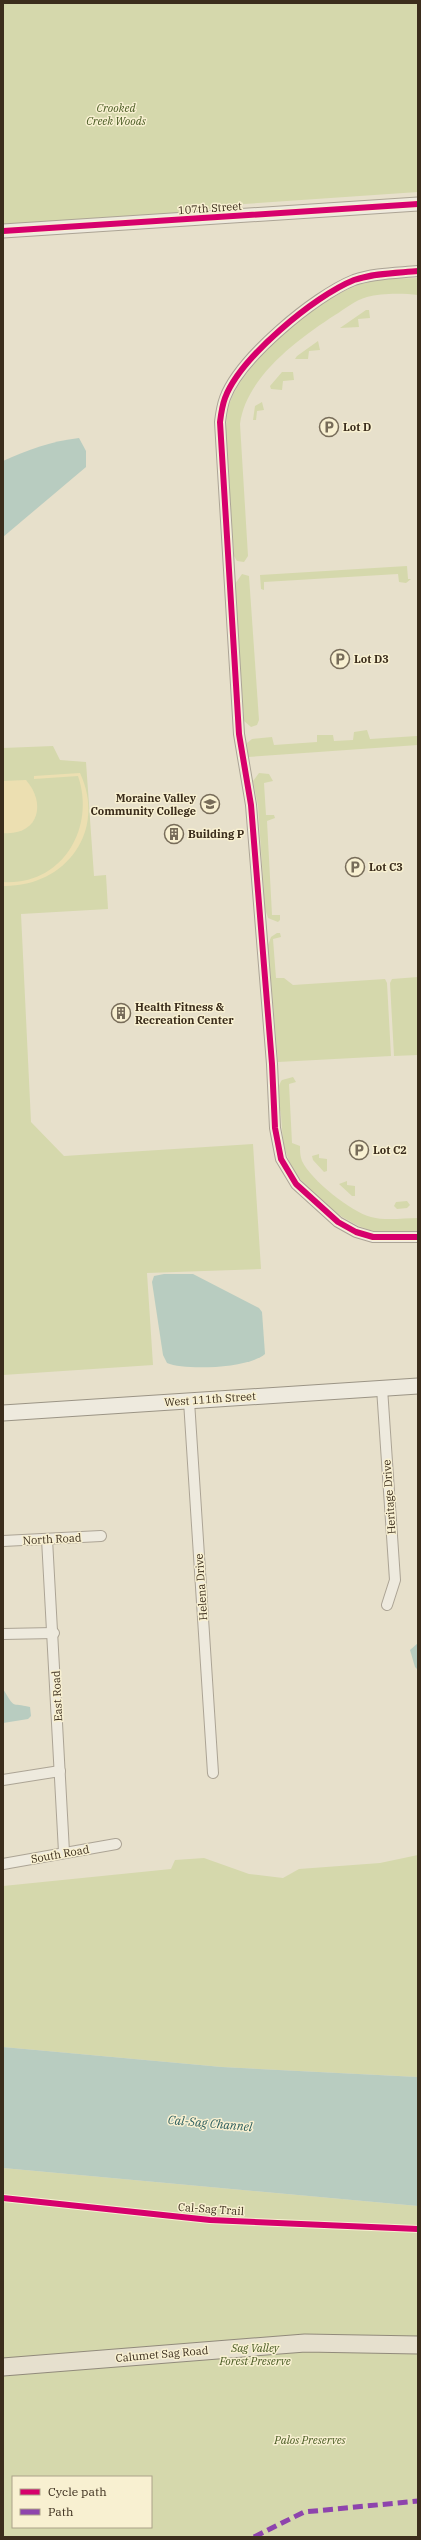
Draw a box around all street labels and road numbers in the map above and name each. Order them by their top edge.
street label: 107th Street [178,199,243,217]
street label: West 111th Street [164,1389,256,1409]
street label: Heritage Drive [379,1459,399,1535]
street label: North Road [22,1530,82,1548]
street label: Helena Drive [192,1553,210,1621]
street label: East Road [49,1670,65,1722]
street label: South Road [30,1842,91,1866]
street label: Cal-Sag Trail [178,2200,244,2218]
street label: Calumet Sag Road [115,2343,209,2365]

